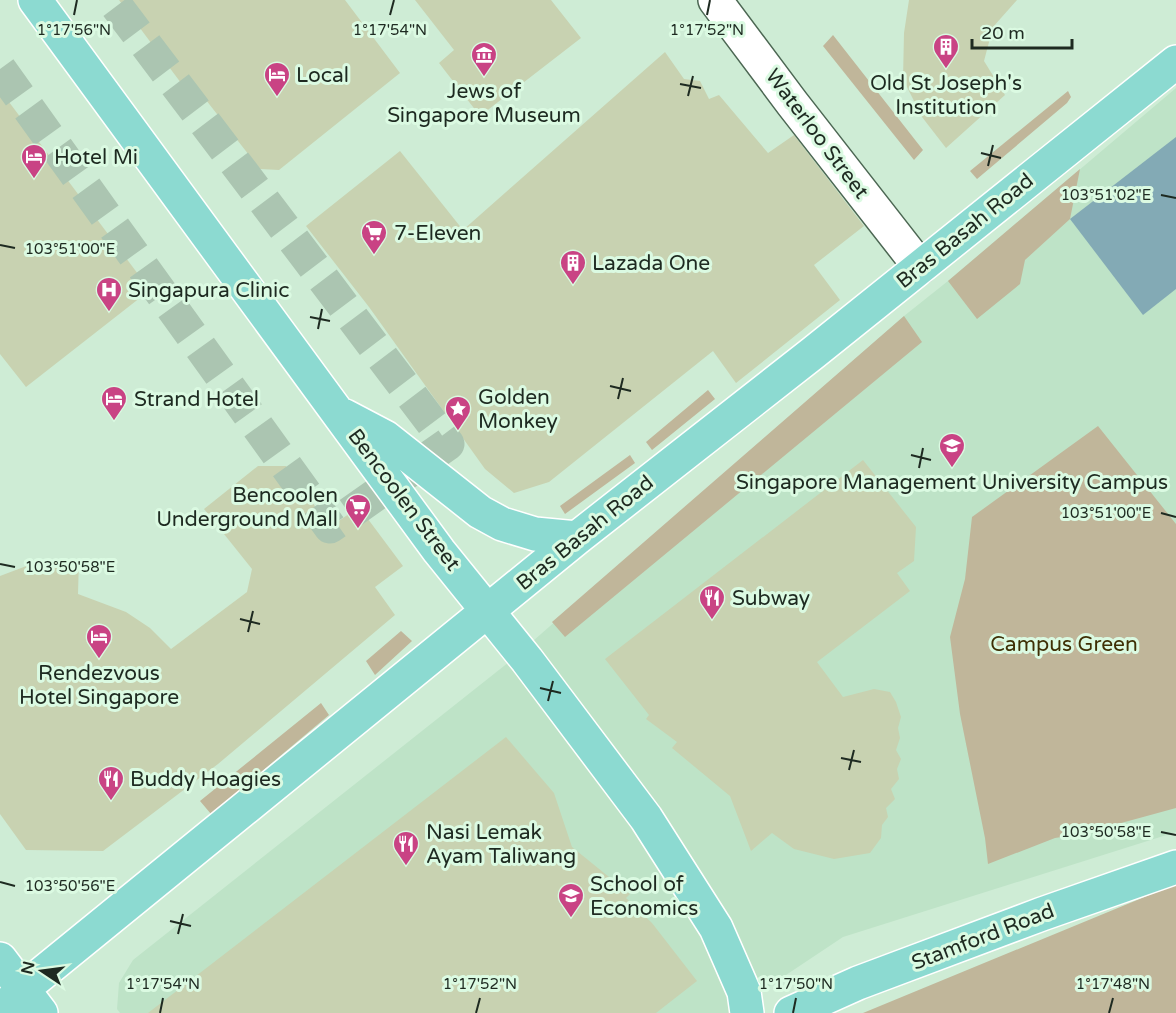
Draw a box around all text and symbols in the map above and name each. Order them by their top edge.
scale bar [972,12,1072,50]
text: 1°17'56"N [37,21,111,39]
text: 1°17'54"N [353,21,427,39]
text: 1°17'52"N [670,21,744,39]
text: 20 m [981,22,1025,44]
building icon: Old St Joseph's Institution [931,32,961,70]
museum icon: Jews of Singapore Museum [469,40,499,78]
hotel icon: Local [262,60,292,98]
place label: Local [296,63,349,88]
street label: Waterloo Street [760,64,874,204]
place label: Old St Joseph's Institution [870,71,1022,120]
place label: Jews of Singapore Museum [387,79,581,128]
hotel icon: Hotel Mi [19,142,49,180]
place label: Hotel Mi [54,145,138,170]
street label: Bras Basah Road [891,168,1039,294]
text: 103°51'02"E [1061,186,1151,204]
supermarket icon: 7-Eleven [359,218,389,256]
place label: 7-Eleven [394,221,481,246]
text: 103°51'00"E [25,240,115,258]
building icon: Lazada One [558,248,588,286]
place label: Lazada One [592,251,710,276]
hospital icon: Singapura Clinic [94,275,124,313]
place label: Singapura Clinic [128,278,289,303]
hotel icon: Strand Hotel [99,384,129,422]
place label: Golden Monkey [478,385,558,434]
place label: Strand Hotel [134,387,259,412]
place icon: Golden Monkey [443,394,473,432]
street label: Bencoolen Street [343,424,465,576]
school or university icon: Singapore Management University Campus [937,431,967,469]
street label: Bras Basah Road [511,470,659,596]
place label: Singapore Management University Campus [736,470,1168,495]
place label: Bencoolen Underground Mall [156,483,338,532]
supermarket icon: Bencoolen Underground Mall [343,492,373,530]
text: 103°51'00"E [1061,504,1151,522]
text: 103°50'58"E [25,558,115,576]
restaurant icon: Subway [697,583,727,621]
place label: Subway [732,586,810,611]
hotel icon: Rendezvous Hotel Singapore [84,622,114,660]
park label: Campus Green [990,632,1138,657]
place label: Rendezvous Hotel Singapore [19,661,179,710]
restaurant icon: Buddy Hoagies [96,764,126,802]
place label: Buddy Hoagies [130,767,281,792]
place label: Nasi Lemak Ayam Taliwang [426,820,576,869]
text: 103°50'58"E [1061,823,1151,841]
restaurant icon: Nasi Lemak Ayam Taliwang [391,829,421,867]
place label: School of Economics [590,872,698,921]
text: 103°50'56"E [25,877,115,895]
school or university icon: School of Economics [556,881,586,919]
street label: Stamford Road [908,898,1058,976]
north arrow [12,941,72,1001]
text: N [17,959,40,976]
text: 1°17'54"N [126,975,200,993]
text: 1°17'52"N [443,975,517,993]
text: 1°17'50"N [759,975,833,993]
text: 1°17'48"N [1076,975,1150,993]

